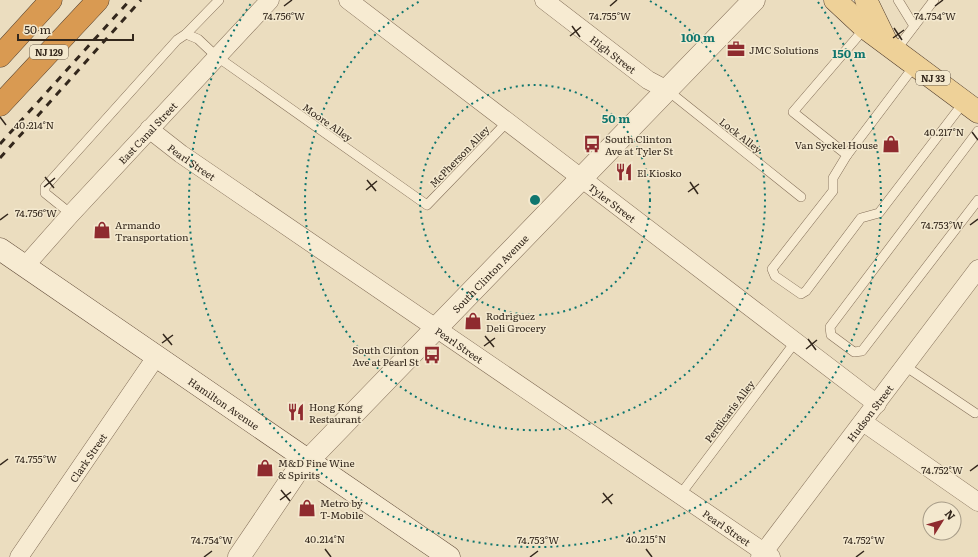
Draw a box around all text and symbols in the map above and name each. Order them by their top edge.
text: 74.756°W [263,8,305,23]
text: 74.755°W [589,8,631,23]
text: 74.754°W [914,8,956,23]
scale bar [18,16,133,42]
text: 50 m [24,20,51,38]
text: 100 m [681,28,715,46]
street label: High Street [588,31,640,76]
office icon: JMC Solutions [726,39,746,59]
place label: JMC Solutions [749,42,819,57]
text: 150 m [832,44,866,62]
road number: NJ 129 [30,45,68,59]
road number: NJ 33 [916,71,950,85]
street label: East Canal Street [114,98,180,167]
street label: Moore Alley [300,99,356,145]
text: 50 m [602,109,630,127]
street label: Lock Alley [717,114,765,156]
text: 40.214°N [14,117,54,132]
street label: McPherson Alley [426,122,493,190]
text: 40.217°N [924,124,964,139]
place label: South Clinton Ave at Tyler St [605,131,673,158]
bus stop icon: South Clinton Ave at Tyler St [582,134,602,154]
shop icon: Van Syckel House [881,134,901,154]
place label: Van Syckel House [795,137,878,152]
street label: Pearl Street [165,139,219,183]
restaurant icon: El Kiosko [614,162,634,182]
place label: El Kiosko [637,165,682,180]
street label: Tyler Street [586,179,640,225]
centre of rings [528,193,542,207]
text: 74.756°W [15,205,57,220]
place label: Armando Transportation [115,217,189,244]
text: 74.753°W [921,217,963,232]
shop icon: Armando Transportation [92,220,112,240]
street label: South Clinton Avenue [448,230,531,316]
place label: Rodriguez Deli Grocery [486,308,546,335]
shop icon: Rodriguez Deli Grocery [463,311,483,331]
street label: Pearl Street [433,323,487,366]
place label: South Clinton Ave at Pearl St [352,342,419,369]
bus stop icon: South Clinton Ave at Pearl St [422,345,442,365]
street label: Hamilton Avenue [186,373,263,433]
street label: Perdicaris Alley [700,376,758,445]
street label: Hudson Street [843,381,896,444]
place label: Hong Kong Restaurant [309,399,363,426]
restaurant icon: Hong Kong Restaurant [286,402,306,422]
street label: Clark Street [65,429,110,485]
text: 74.755°W [15,451,57,466]
place label: M&D Fine Wine & Spirits [278,455,355,482]
shop icon: M&D Fine Wine & Spirits [255,458,275,478]
text: 74.752°W [921,462,963,477]
place label: Metro by T-Mobile [320,495,363,522]
shop icon: Metro by T-Mobile [297,498,317,518]
north arrow [922,501,962,541]
street label: Pearl Street [700,505,754,549]
text: N [942,506,960,523]
text: 40.214°N [305,531,345,546]
text: 40.215°N [626,531,666,546]
text: 74.754°W [191,532,233,547]
text: 74.753°W [517,532,559,547]
text: 74.752°W [843,532,885,547]

